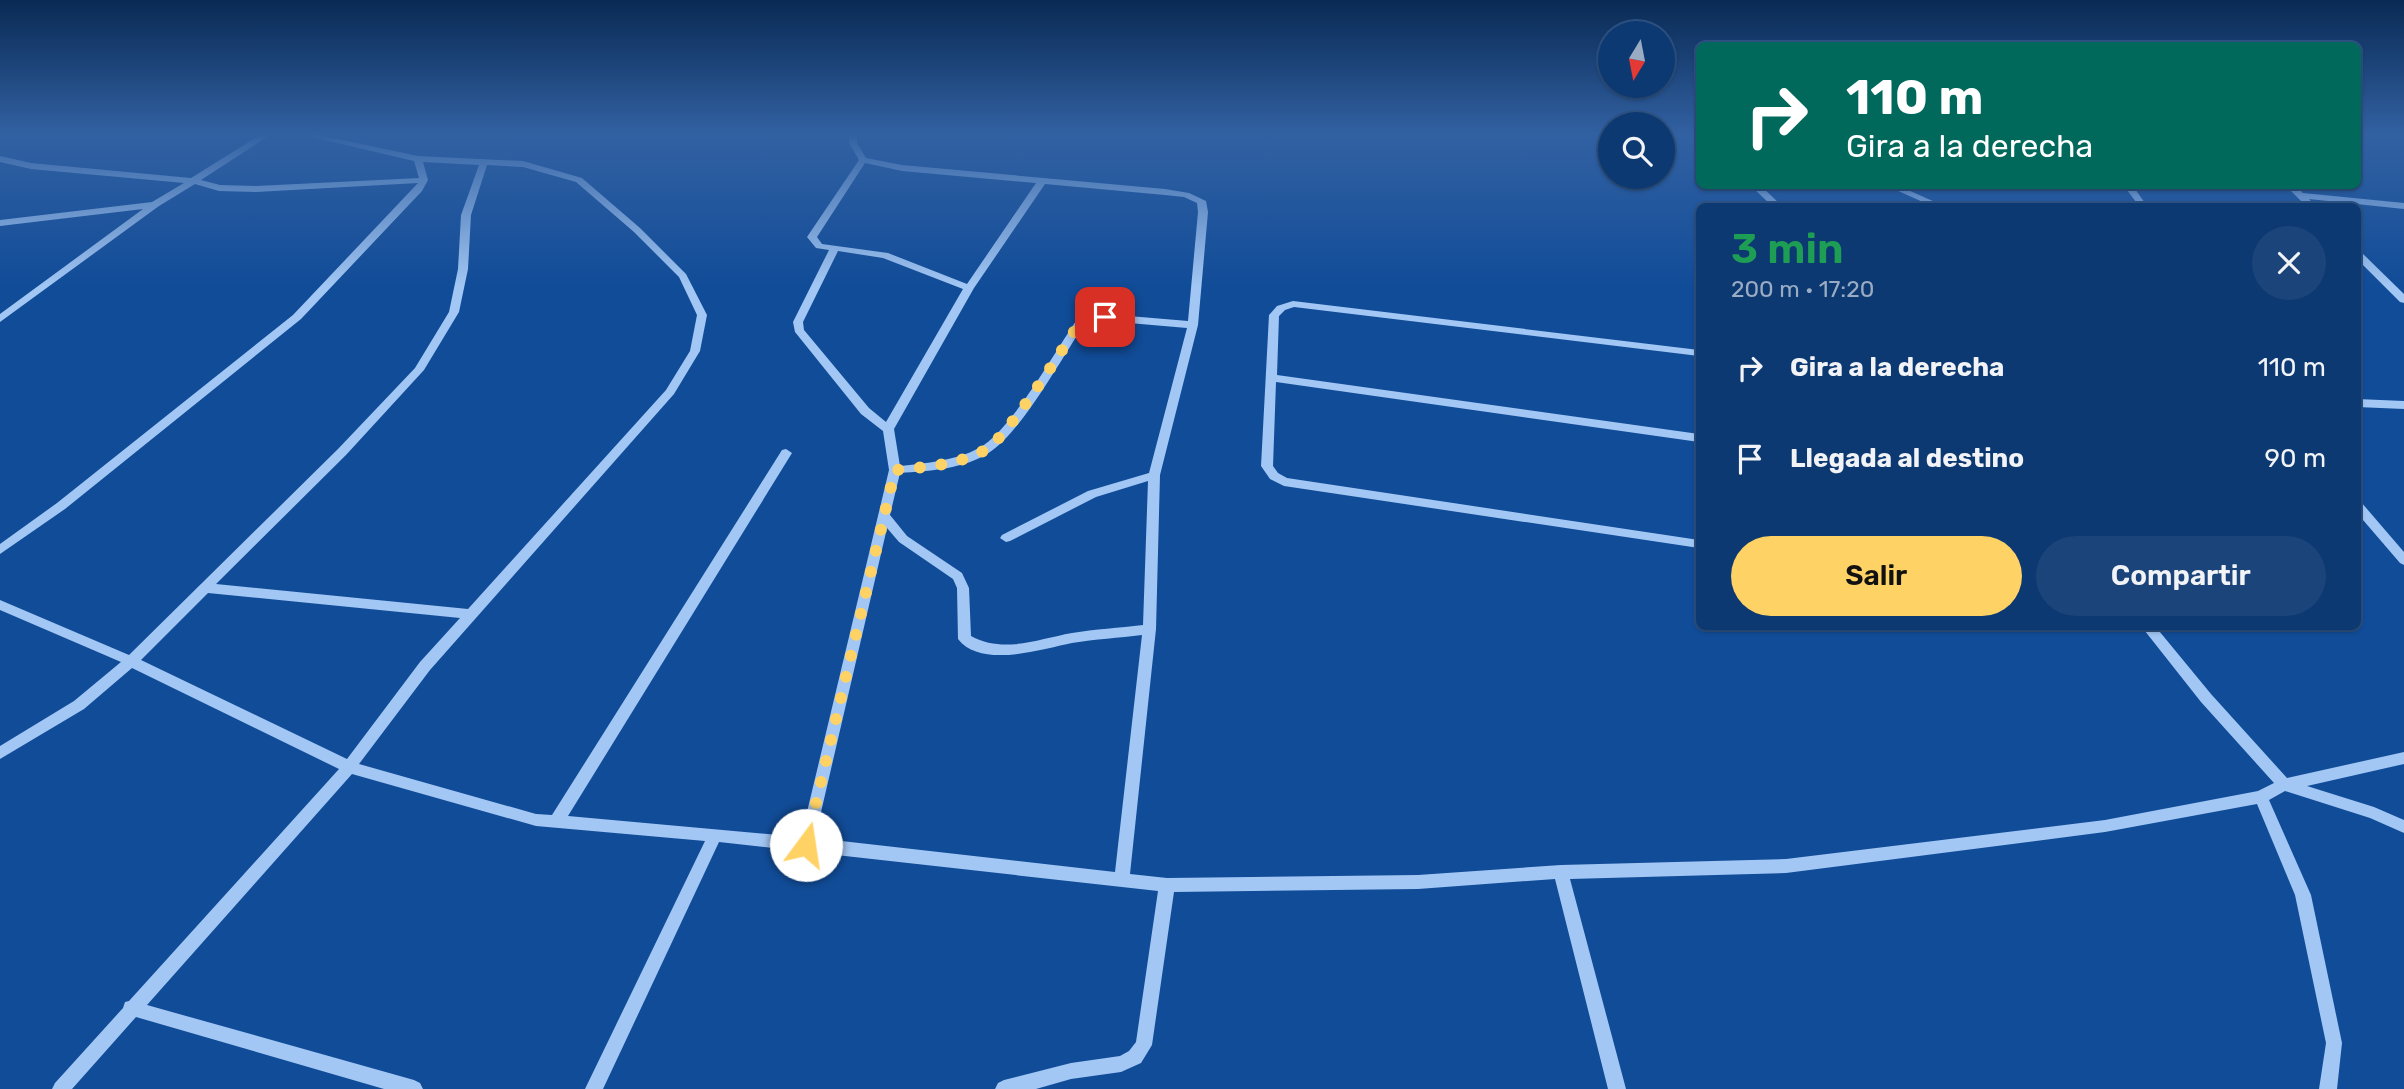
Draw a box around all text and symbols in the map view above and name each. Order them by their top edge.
north arrow [1598,21,1675,98]
map controls [1598,21,1675,189]
text: 110 m [1846,68,1983,126]
icon: right [1731,70,1822,161]
button: search [1598,112,1675,189]
text: Gira a la derecha [1846,127,2093,165]
text: 3 min [1731,224,1844,274]
button: close [2252,226,2326,300]
text: 200 m · 17:20 [1731,275,1874,303]
pin [1075,287,1135,347]
icon: arrive [1086,298,1124,336]
icon: right [1731,349,1769,387]
text: Gira a la derecha [1790,352,2004,383]
text: 110 m [2258,352,2326,383]
icon: arrive [1731,440,1769,478]
text: Llegada al destino [1790,443,2024,474]
text: 90 m [2265,443,2326,474]
button: Salir [1731,536,2022,616]
button: Compartir [2036,536,2326,616]
position arrow [769,808,843,882]

